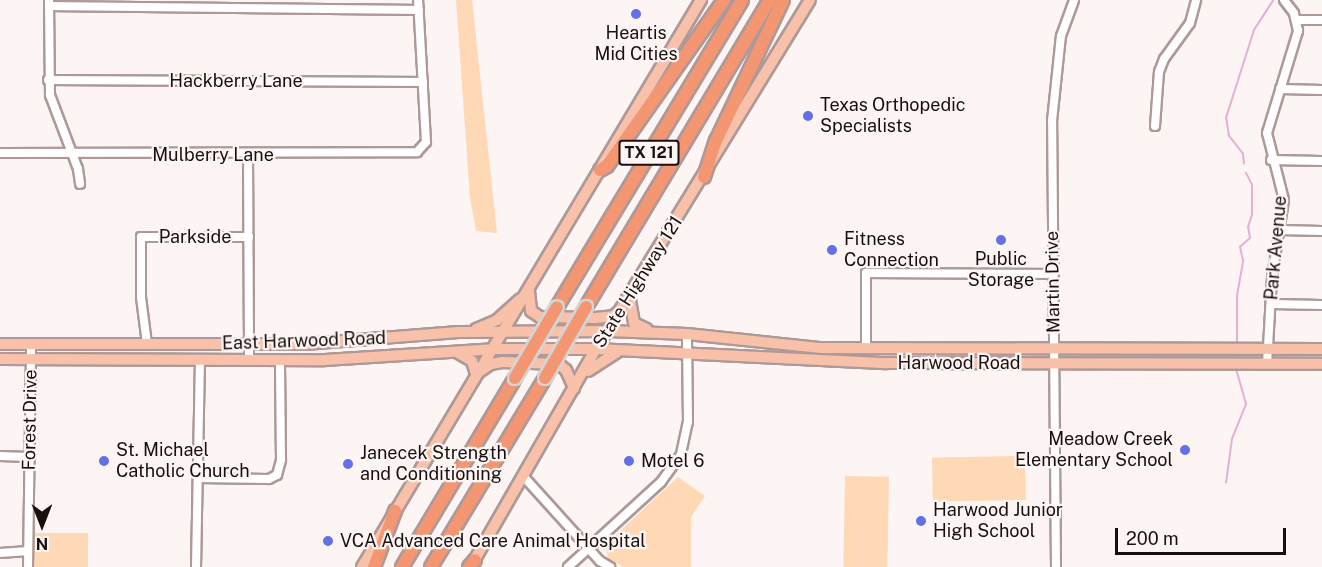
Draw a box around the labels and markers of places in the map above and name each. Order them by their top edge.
marker: Heartis Mid Cities [629,7,643,21]
place label: Heartis Mid Cities [594,23,678,66]
place label: Texas Orthopedic Specialists [820,95,966,138]
marker: Texas Orthopedic Specialists [801,109,815,123]
place label: Fitness Connection [844,229,939,272]
marker: Public Storage [994,233,1008,247]
marker: Fitness Connection [825,243,839,257]
place label: Public Storage [968,249,1034,292]
place label: Meadow Creek Elementary School [1015,429,1173,472]
place label: St. Michael Catholic Church [116,440,250,482]
place label: Janecek Strength and Conditioning [360,443,507,486]
marker: Meadow Creek Elementary School [1178,443,1192,457]
place label: Motel 6 [641,450,705,472]
marker: St. Michael Catholic Church [97,454,111,468]
marker: Motel 6 [622,454,636,468]
marker: Janecek Strength and Conditioning [341,457,355,471]
place label: Harwood Junior High School [933,500,1063,542]
marker: Harwood Junior High School [914,514,928,528]
place label: VCA Advanced Care Animal Hospital [340,530,646,552]
marker: VCA Advanced Care Animal Hospital [321,534,335,548]

